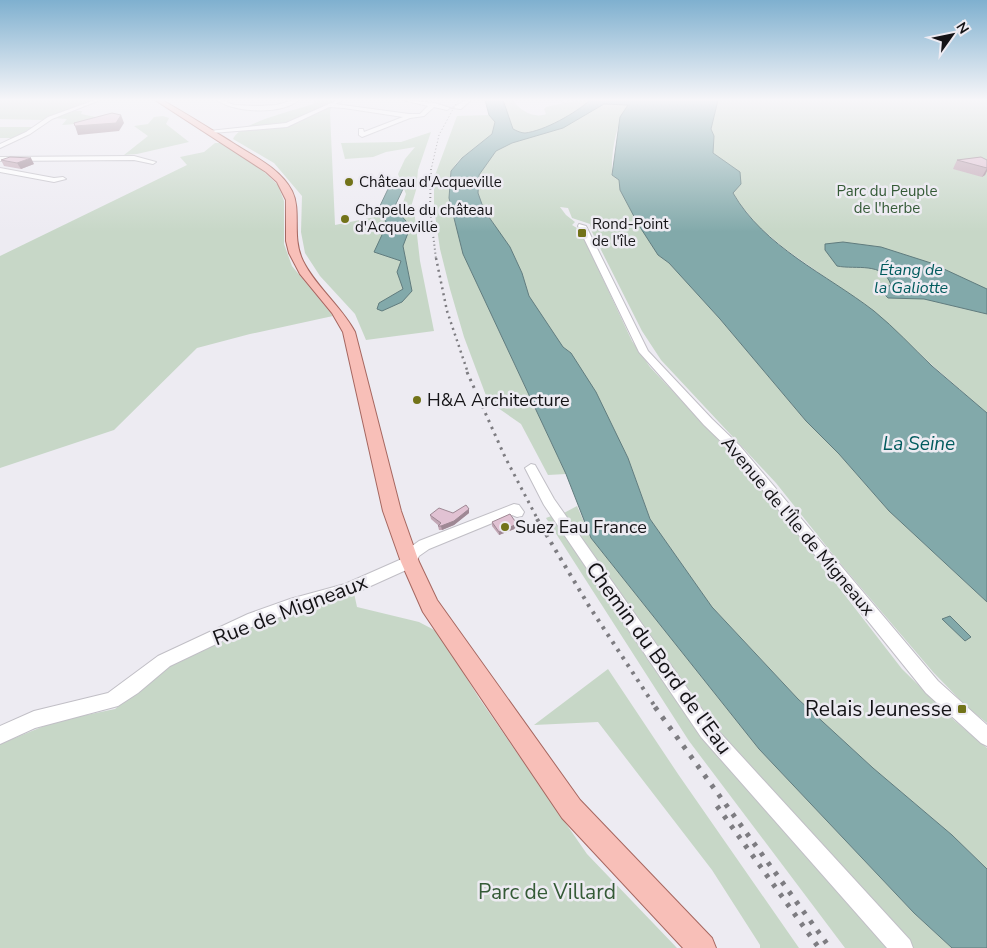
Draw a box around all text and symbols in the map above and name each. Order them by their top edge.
north arrow [927,10,977,60]
text: N [952,19,973,38]
place label: Château d'Acqueville [359,172,502,192]
marker: Château d'Acqueville [343,176,355,188]
park label: Parc du Peuple de l'herbe [837,181,937,218]
place label: Chapelle du château d'Acqueville [355,200,493,237]
marker: Chapelle du château d'Acqueville [339,213,351,225]
place label: Rond-Point de l'île [592,214,669,251]
marker: Rond-Point de l'île [576,227,588,239]
water label: Étang de la Galiotte [874,259,949,299]
place label: H&A Architecture [427,388,570,412]
marker: H&A Architecture [411,394,423,406]
street label: Avenue de l'Île de Migneaux [716,431,880,621]
water label: La Seine [883,431,955,457]
place label: Suez Eau France [515,515,647,539]
marker: Suez Eau France [499,521,511,533]
street label: Chemin du Bord de l'Eau [580,556,738,760]
street label: Rue de Migneaux [209,568,371,652]
place label: Relais Jeunesse [805,695,952,723]
marker: Relais Jeunesse [956,703,968,715]
park label: Parc de Villard [478,878,616,906]

